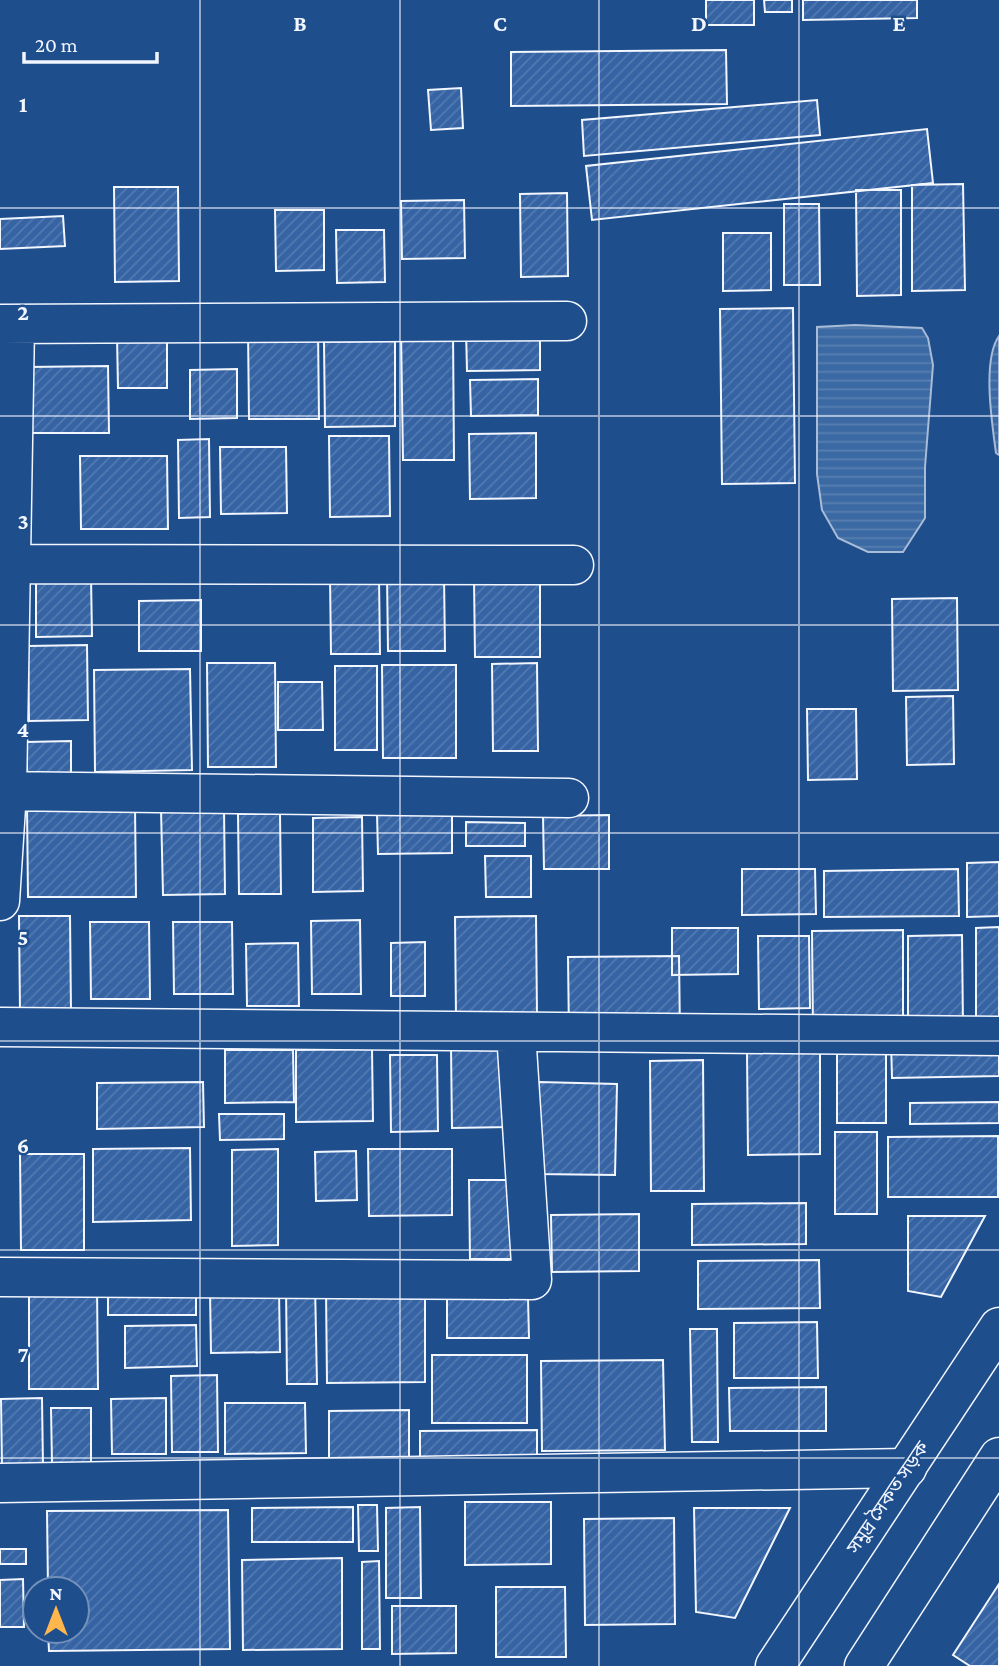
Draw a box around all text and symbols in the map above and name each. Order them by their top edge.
text: B [293,10,307,36]
text: C [493,10,507,36]
text: D [691,10,707,36]
text: E [892,10,906,36]
scale bar [24,21,158,65]
text: 20 m [35,33,78,57]
text: 1 [19,91,28,117]
text: 2 [17,299,29,325]
text: 3 [17,508,29,534]
text: 4 [17,716,29,742]
text: 5 [17,924,29,950]
text: 6 [17,1132,29,1158]
text: 7 [17,1341,29,1367]
street label: সমুদ্র সৈকত সড়ক [841,1436,934,1559]
north arrow [21,1575,91,1645]
text: N [50,1583,63,1604]

